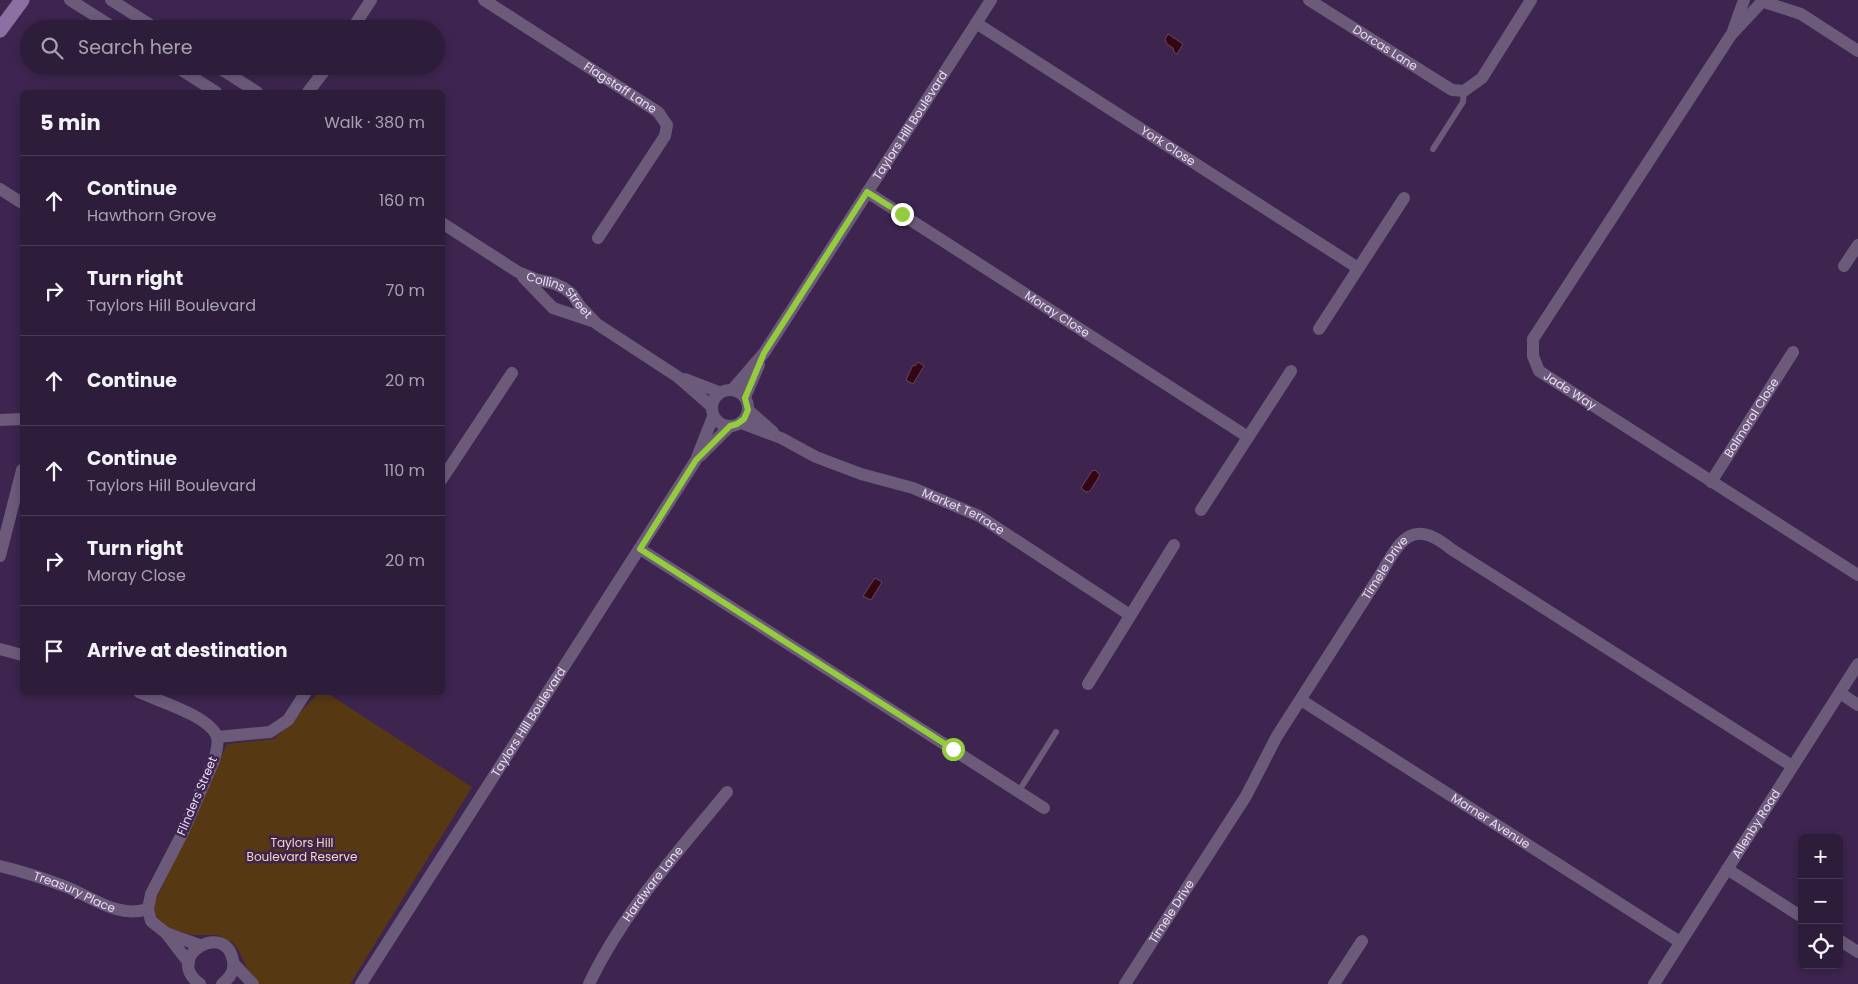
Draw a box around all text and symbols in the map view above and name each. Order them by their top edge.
search box [20,20,445,75]
street label: Dorcas Lane [1350,21,1421,74]
icon: search [38,34,66,62]
text: Search here [78,34,192,61]
street label: Flagstaff Lane [581,57,660,117]
street label: Taylors Hill Boulevard [868,67,951,183]
text: 5 min [40,108,101,137]
text: Walk · 380 m [324,111,425,134]
street label: York Close [1137,122,1199,170]
text: Continue [87,175,177,202]
icon: ahead [40,187,68,215]
text: 160 m [379,189,425,212]
route end [891,203,914,226]
text: Hawthorn Grove [87,204,216,227]
text: Turn right [87,265,183,292]
street label: Collins Street [524,267,596,322]
icon: right [40,277,68,305]
text: 70 m [385,279,425,302]
street label: Moray Close [1022,287,1093,341]
text: Taylors Hill Boulevard [87,294,256,317]
icon: ahead [40,367,68,395]
text: Continue [87,367,177,394]
street label: Jade Way [1540,367,1600,414]
text: 20 m [385,369,425,392]
street label: Balmoral Close [1720,374,1783,460]
text: Continue [87,445,177,472]
icon: ahead [40,457,68,485]
text: 110 m [384,459,425,482]
text: Taylors Hill Boulevard [87,474,256,497]
street label: Market Terrace [920,484,1008,538]
street label: Timele Drive [1358,532,1412,603]
text: Turn right [87,535,183,562]
icon: right [40,547,68,575]
text: 20 m [385,549,425,572]
text: Moray Close [87,564,186,587]
icon: arrive [40,637,68,665]
text: Arrive at destination [87,637,288,664]
street label: Taylors Hill Boulevard [487,664,569,780]
route start [942,738,965,761]
street label: Flinders Street [172,754,221,838]
street label: Allenby Road [1727,786,1784,861]
street label: Marner Avenue [1448,789,1534,852]
park label: Taylors Hill Boulevard Reserve [247,834,357,865]
map controls [1798,834,1843,969]
button: + [1798,834,1843,879]
street label: Hardware Lane [618,842,687,925]
street label: Treasury Place [31,867,118,916]
street label: Timele Drive [1144,876,1198,947]
button: − [1798,879,1843,924]
button: locate [1798,924,1843,969]

